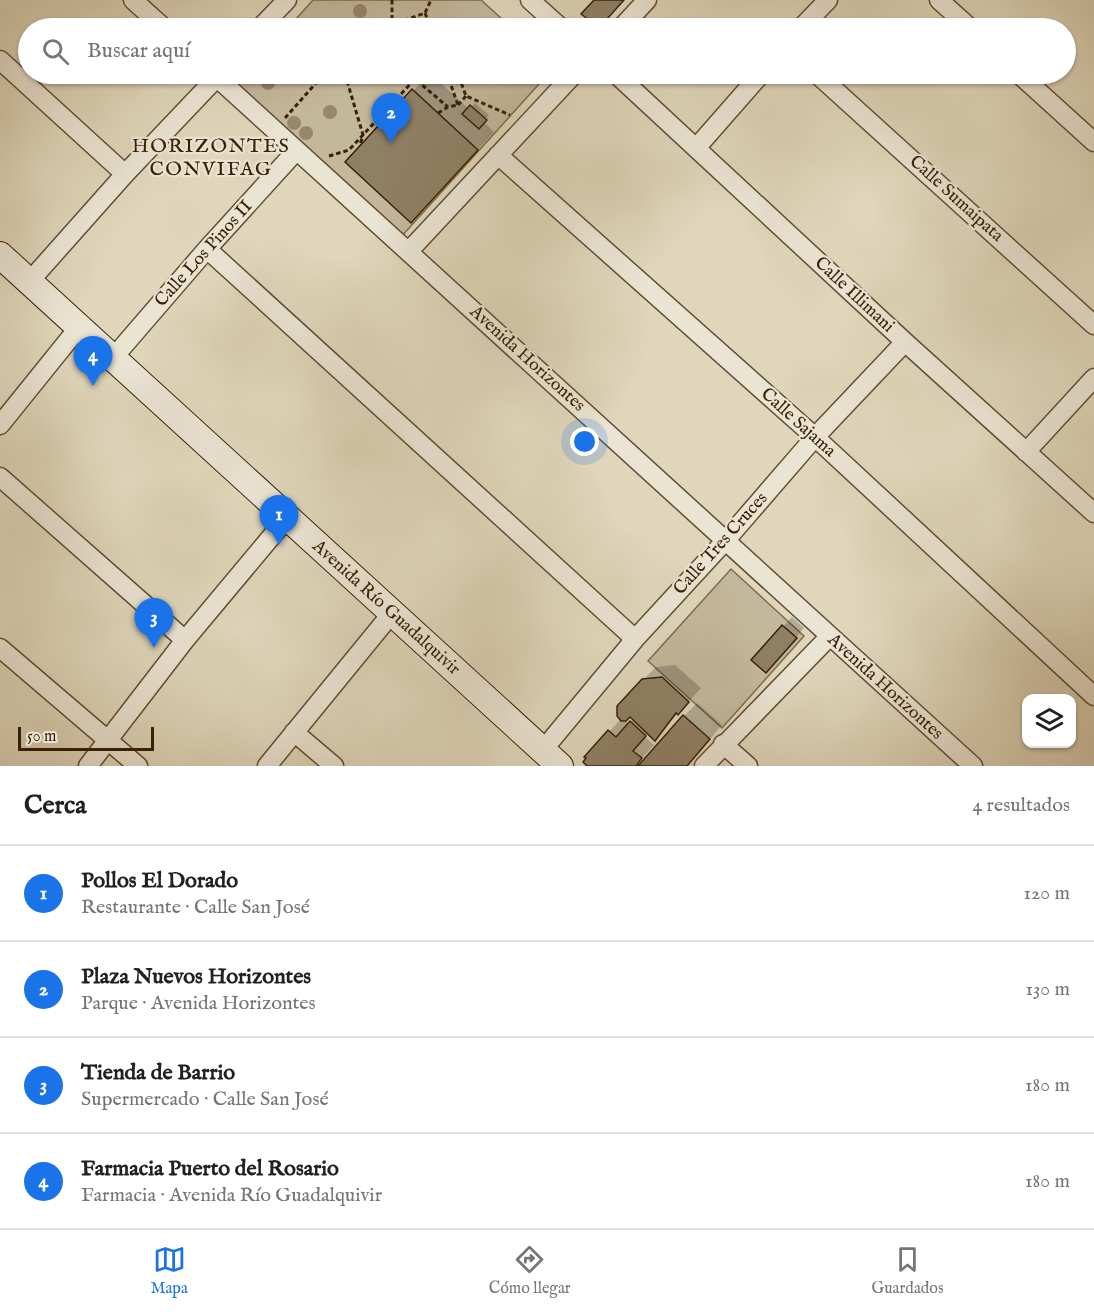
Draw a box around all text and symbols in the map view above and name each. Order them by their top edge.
search box [18,18,1076,84]
icon: search [39,35,72,68]
text: Buscar aquí [87,37,190,65]
pin: 2 [372,94,410,143]
district label: HORIZONTES CONVIFAG [132,134,290,182]
street label: Calle Sumaipata [904,151,1008,248]
street label: Calle Los Pinos II [150,196,258,312]
street label: Calle Illimani [809,252,899,338]
street label: Avenida Horizontes [464,300,590,417]
pin: 4 [74,336,112,386]
street label: Calle Sajama [756,383,841,463]
your location [570,427,599,456]
street label: Calle Tres Cruces [669,488,773,600]
pin: 1 [260,496,298,545]
street label: Avenida Río Guadalquivir [306,535,465,681]
pin: 3 [134,598,174,648]
street label: Avenida Horizontes [822,628,948,745]
map controls [1022,694,1076,748]
button: layers [1022,694,1076,748]
scale bar [18,724,154,752]
text: 50 m [27,727,56,747]
text: Cerca [24,789,86,822]
text: 4 resultados [972,793,1070,818]
text: Pollos El Dorado [81,867,238,895]
text: 1 [40,881,47,906]
text: 120 m [1024,881,1070,906]
text: Restaurante · Calle San José [81,895,310,920]
text: Plaza Nuevos Horizontes [81,963,311,991]
text: 2 [39,977,48,1002]
text: 130 m [1025,977,1070,1002]
text: Parque · Avenida Horizontes [81,991,316,1016]
text: Tienda de Barrio [81,1059,235,1087]
text: 3 [40,1073,47,1098]
text: 180 m [1025,1073,1070,1098]
text: Supermercado · Calle San José [81,1087,329,1112]
text: Farmacia Puerto del Rosario [81,1155,339,1183]
text: 4 [39,1169,48,1194]
text: 180 m [1025,1169,1070,1194]
text: Farmacia · Avenida Río Guadalquivir [81,1183,382,1208]
tab: Mapa [150,1243,188,1299]
tab: Cómo llegar [489,1243,571,1299]
tab: Guardados [872,1243,944,1299]

